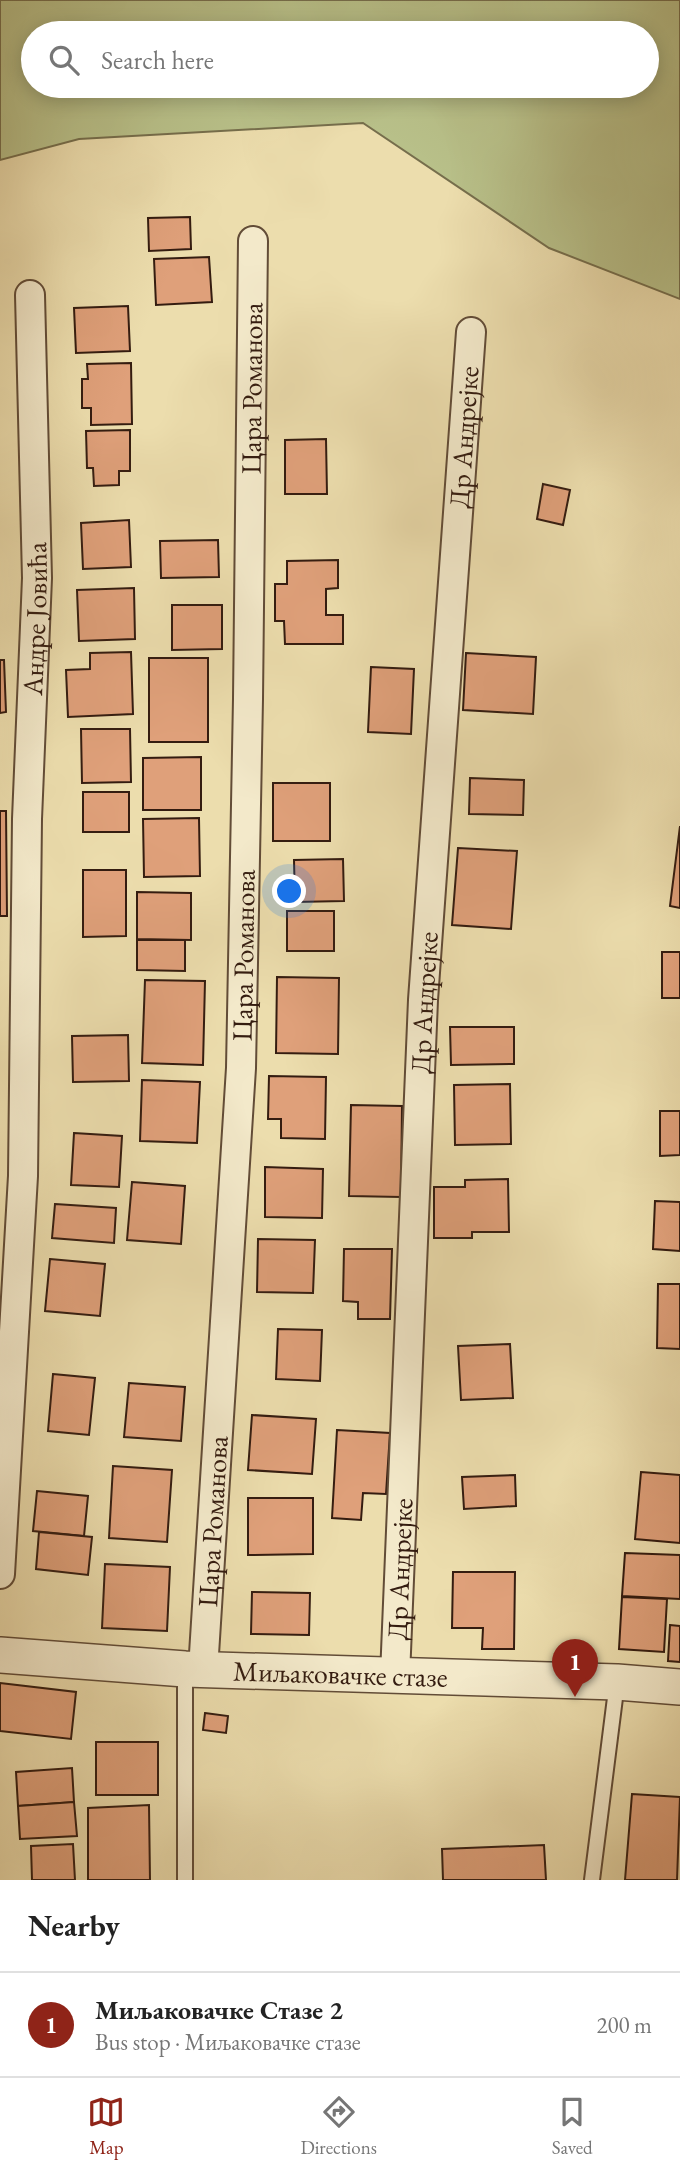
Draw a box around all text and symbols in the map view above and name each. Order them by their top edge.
search box [21,21,659,98]
icon: search [45,41,83,79]
text: Search here [101,43,214,77]
street label: Цара Романова [232,301,270,474]
street label: Др Андрејке [440,365,487,509]
street label: Андре Јовића [14,541,55,697]
street label: Цара Романова [224,868,263,1041]
your location [272,874,306,908]
street label: Др Андрејке [402,930,446,1074]
street label: Цара Романова [189,1434,236,1608]
street label: Др Андрејке [379,1497,420,1641]
pin: 1 [552,1639,598,1697]
street label: Миљаковачке стазе [233,1652,448,1695]
text: Nearby [28,1906,120,1945]
text: Миљаковачке Стазе 2 [95,1993,343,2027]
text: 1 [45,2010,57,2040]
text: 200 m [596,2010,652,2040]
text: Bus stop · Миљаковачке стазе [95,2027,361,2057]
tab: Map [87,2093,125,2160]
tab: Directions [300,2093,377,2160]
tab: Saved [552,2093,593,2160]

